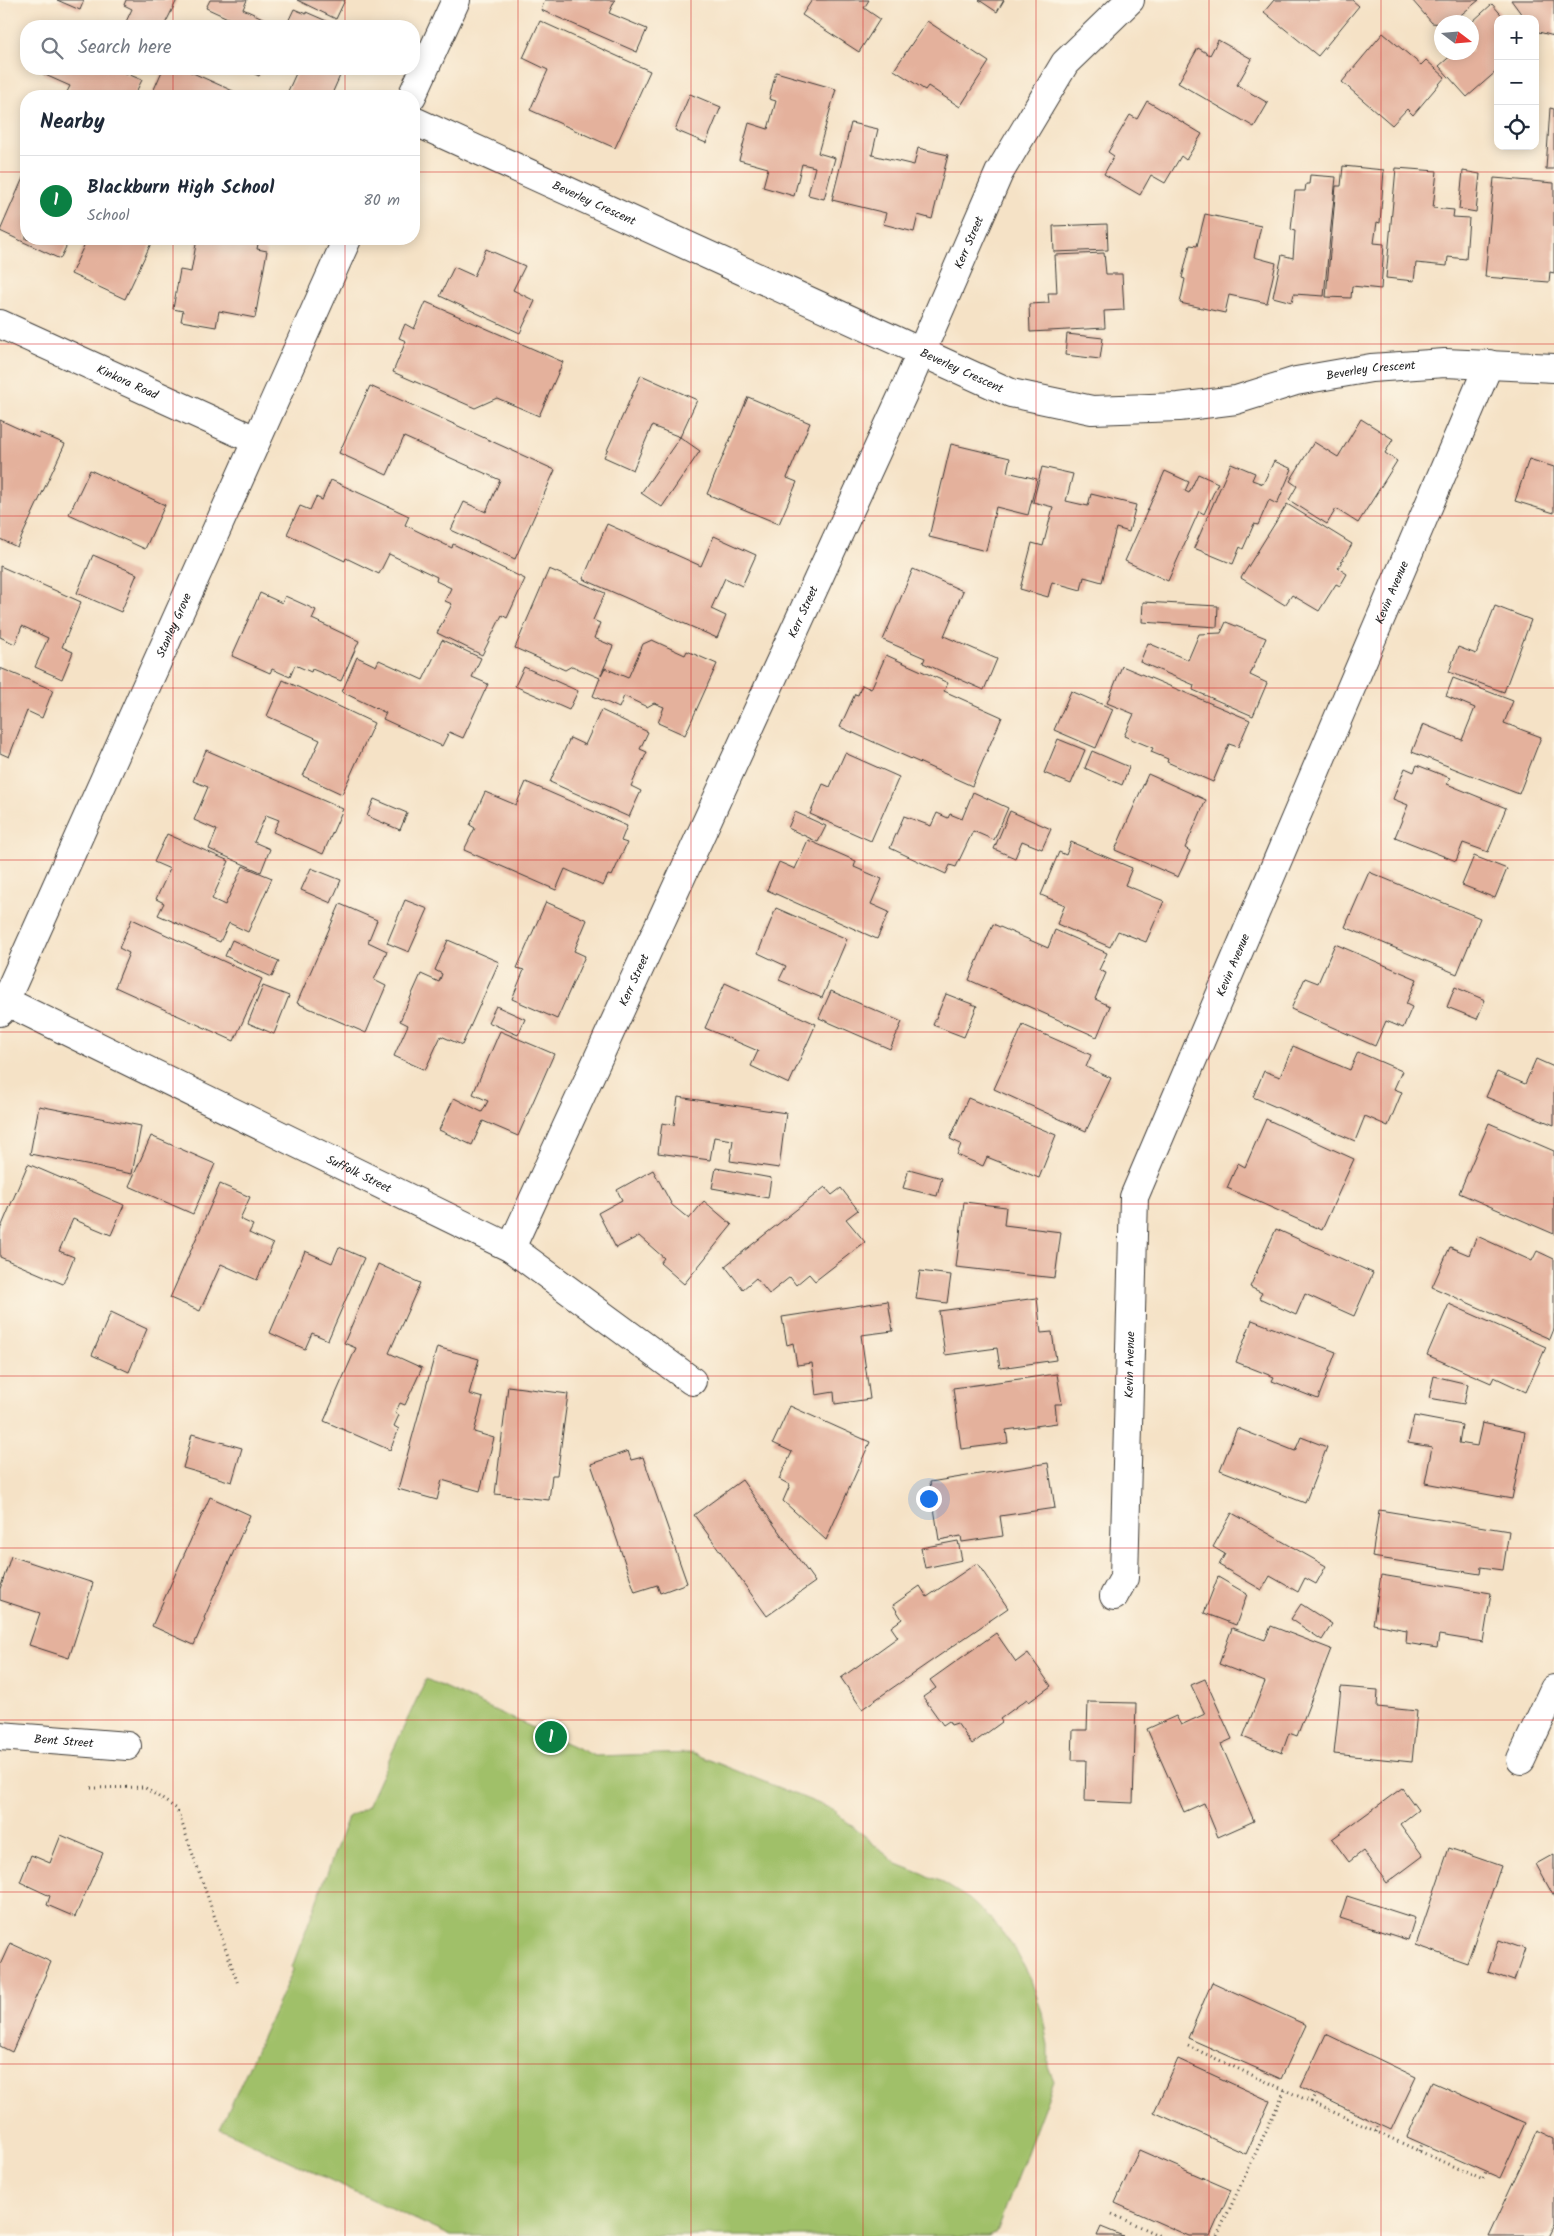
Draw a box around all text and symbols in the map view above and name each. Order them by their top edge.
north arrow [1434,15,1479,60]
map controls [1494,15,1539,150]
button: + [1494,15,1539,60]
search box [20,20,420,75]
text: Search here [78,33,172,63]
icon: search [38,34,66,62]
button: − [1494,60,1539,105]
button: locate [1494,105,1539,150]
text: Nearby [40,106,105,139]
text: Blackburn High School [87,173,274,203]
street label: Beverley Crescent [549,176,639,231]
text: 1 [54,188,58,213]
text: 80 m [363,188,400,213]
text: School [87,203,130,228]
street label: Kerr Street [949,213,989,272]
street label: Beverley Crescent [917,343,1007,398]
street label: Beverley Crescent [1325,355,1416,385]
street label: Kinkora Road [93,360,162,405]
street label: Kevin Avenue [1370,557,1414,627]
street label: Kerr Street [783,582,823,641]
street label: Stanley Grove [151,589,197,661]
street label: Kevin Avenue [1211,930,1255,999]
street label: Kerr Street [614,950,654,1009]
street label: Suffolk Street [323,1150,395,1198]
street label: Kevin Avenue [1119,1330,1140,1398]
your location [916,1486,942,1512]
pin: 1 [535,1718,567,1756]
street label: Bent Street [33,1729,95,1753]

